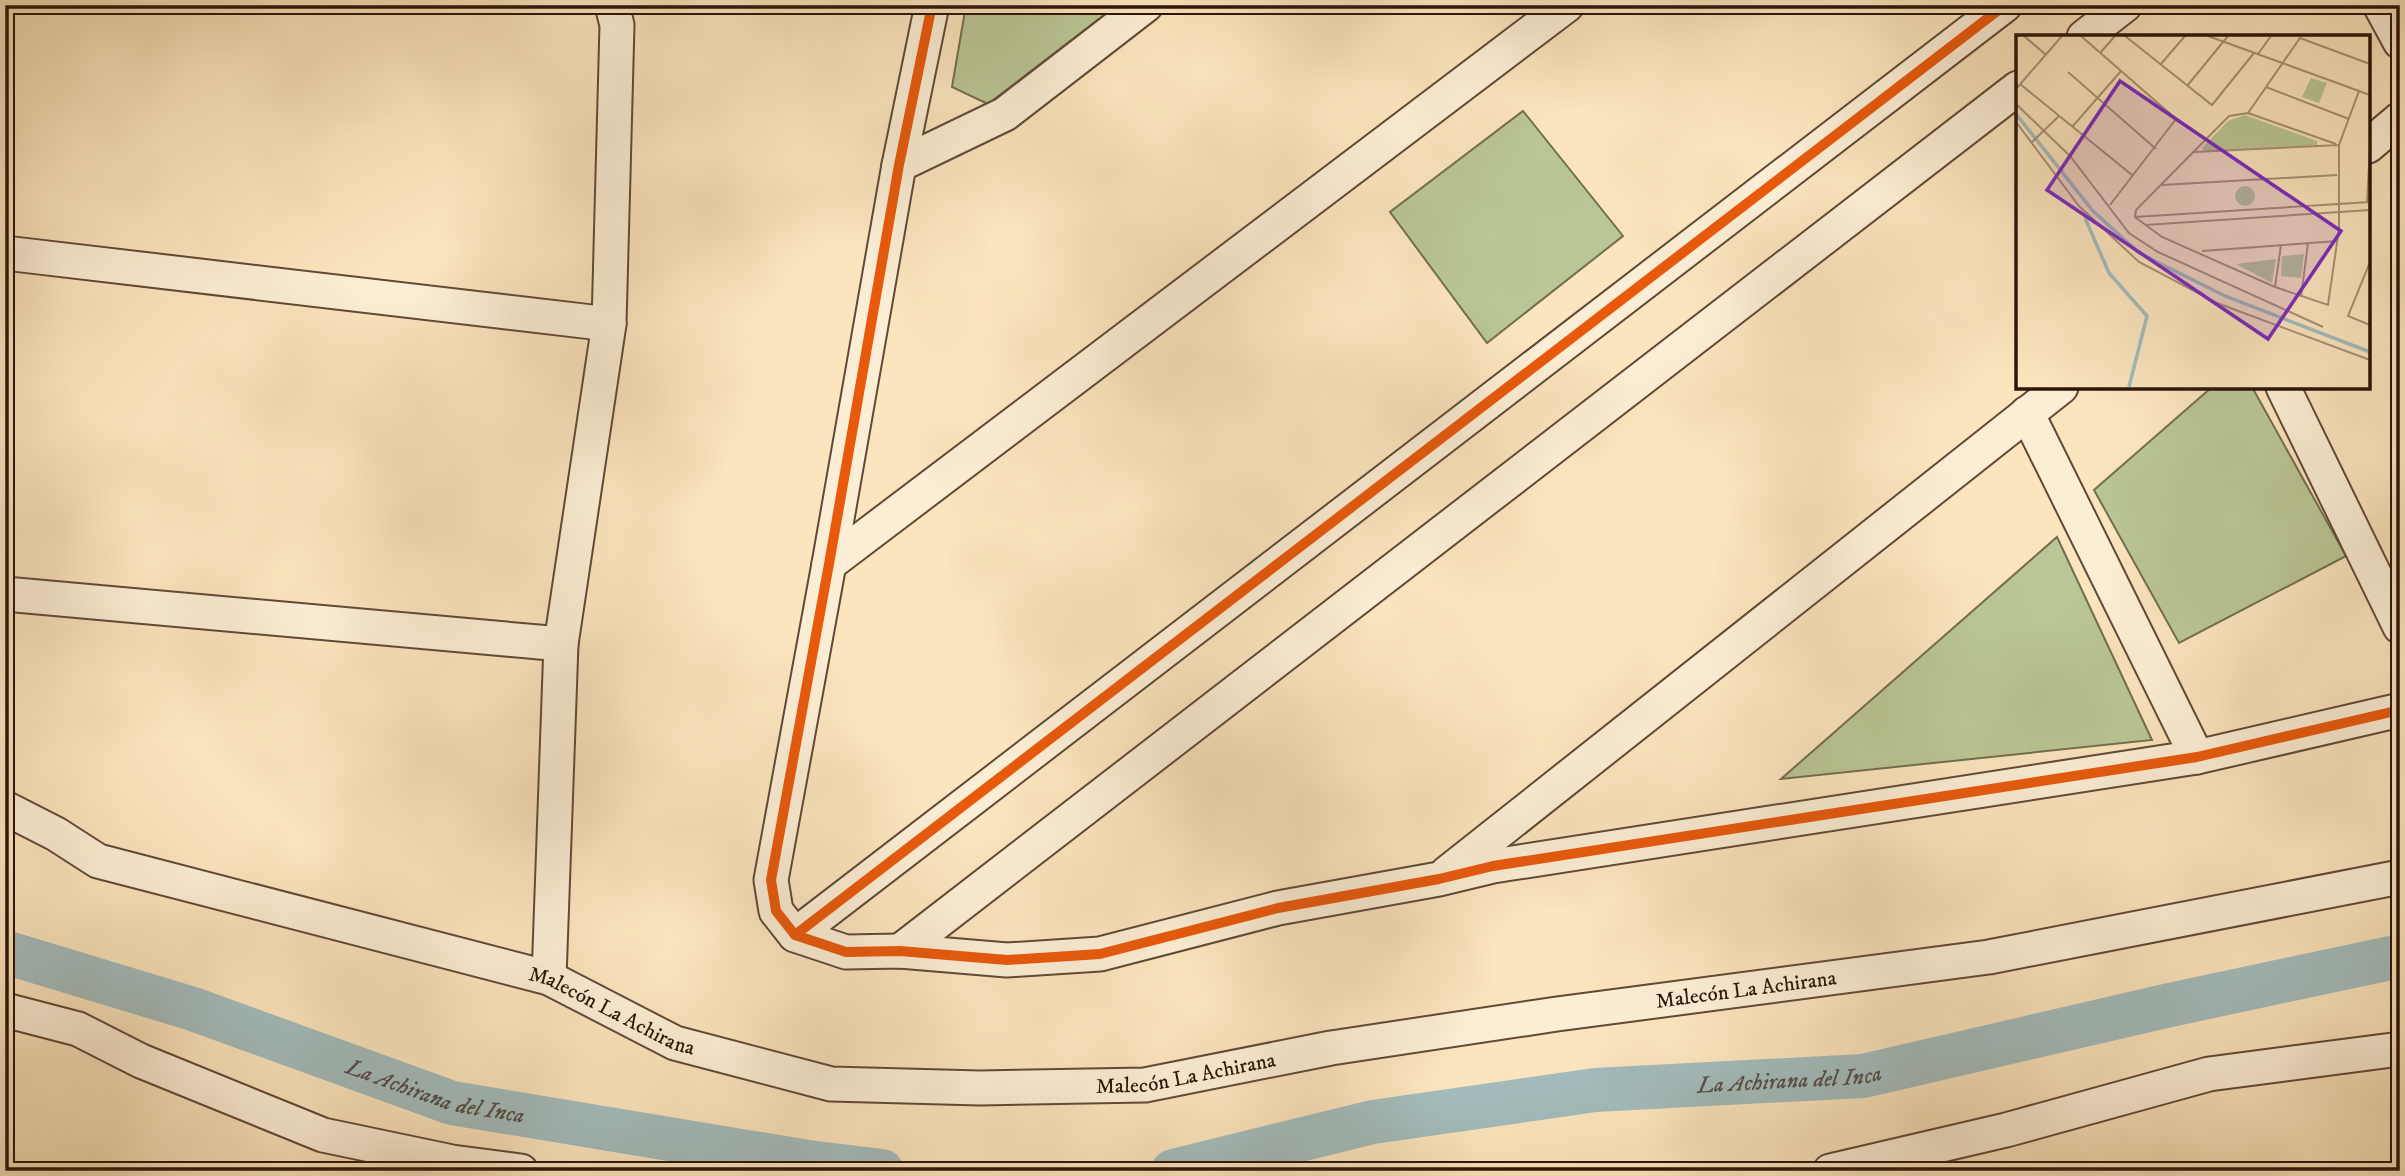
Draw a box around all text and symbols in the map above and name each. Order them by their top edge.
inset map [2016,35,2370,388]
street label: Malecón La Achirana [526,961,698,1062]
street label: Malecón La Achirana [1654,965,1838,1015]
street label: Malecón La Achirana [1096,1047,1278,1100]
water label: La Achirana del Inca [340,1052,527,1131]
water label: La Achirana del Inca [1695,1059,1885,1101]

